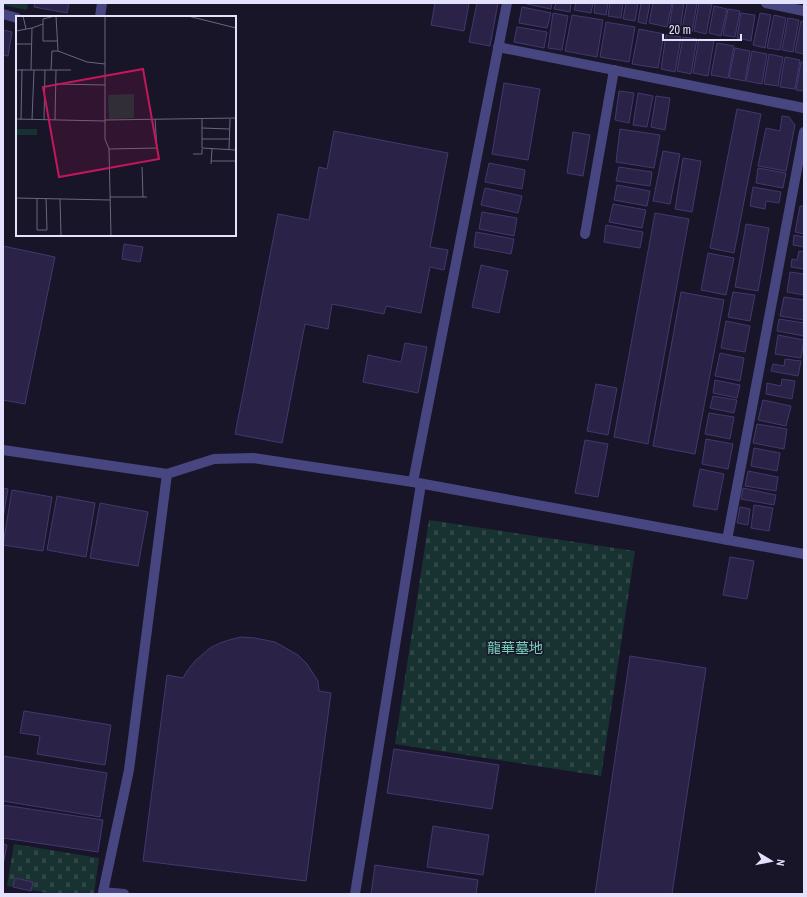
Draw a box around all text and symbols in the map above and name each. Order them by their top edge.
inset map [16,16,236,236]
scale bar [663,16,741,42]
text: 20 m [669,22,691,38]
park label: 龍華墓地 [487,639,543,657]
north arrow [751,841,791,881]
text: N [773,858,788,867]

